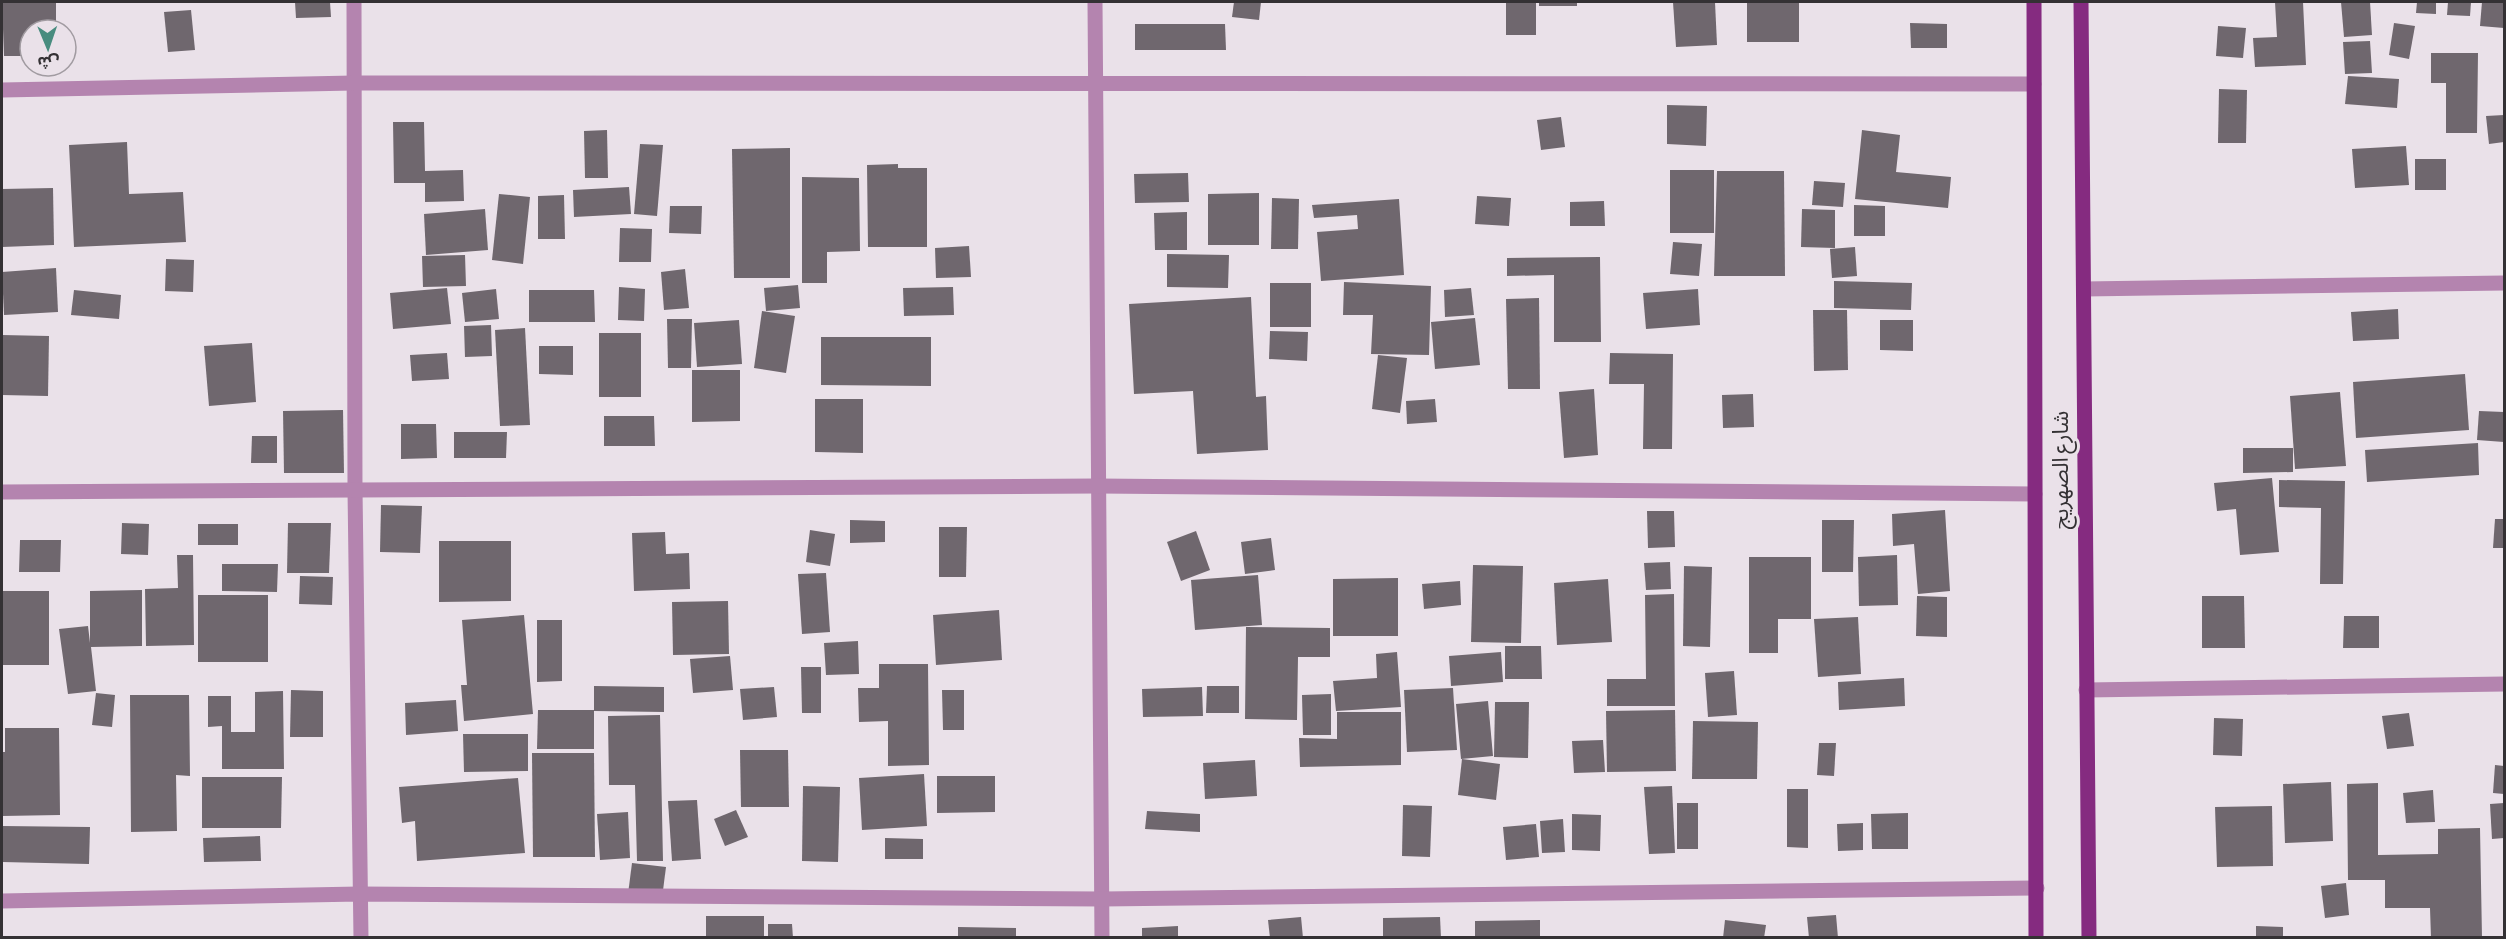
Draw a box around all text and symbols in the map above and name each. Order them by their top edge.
north arrow [18,18,78,78]
text: ش [37,53,60,70]
street label: شارع الصهريج [2050,411,2077,529]

